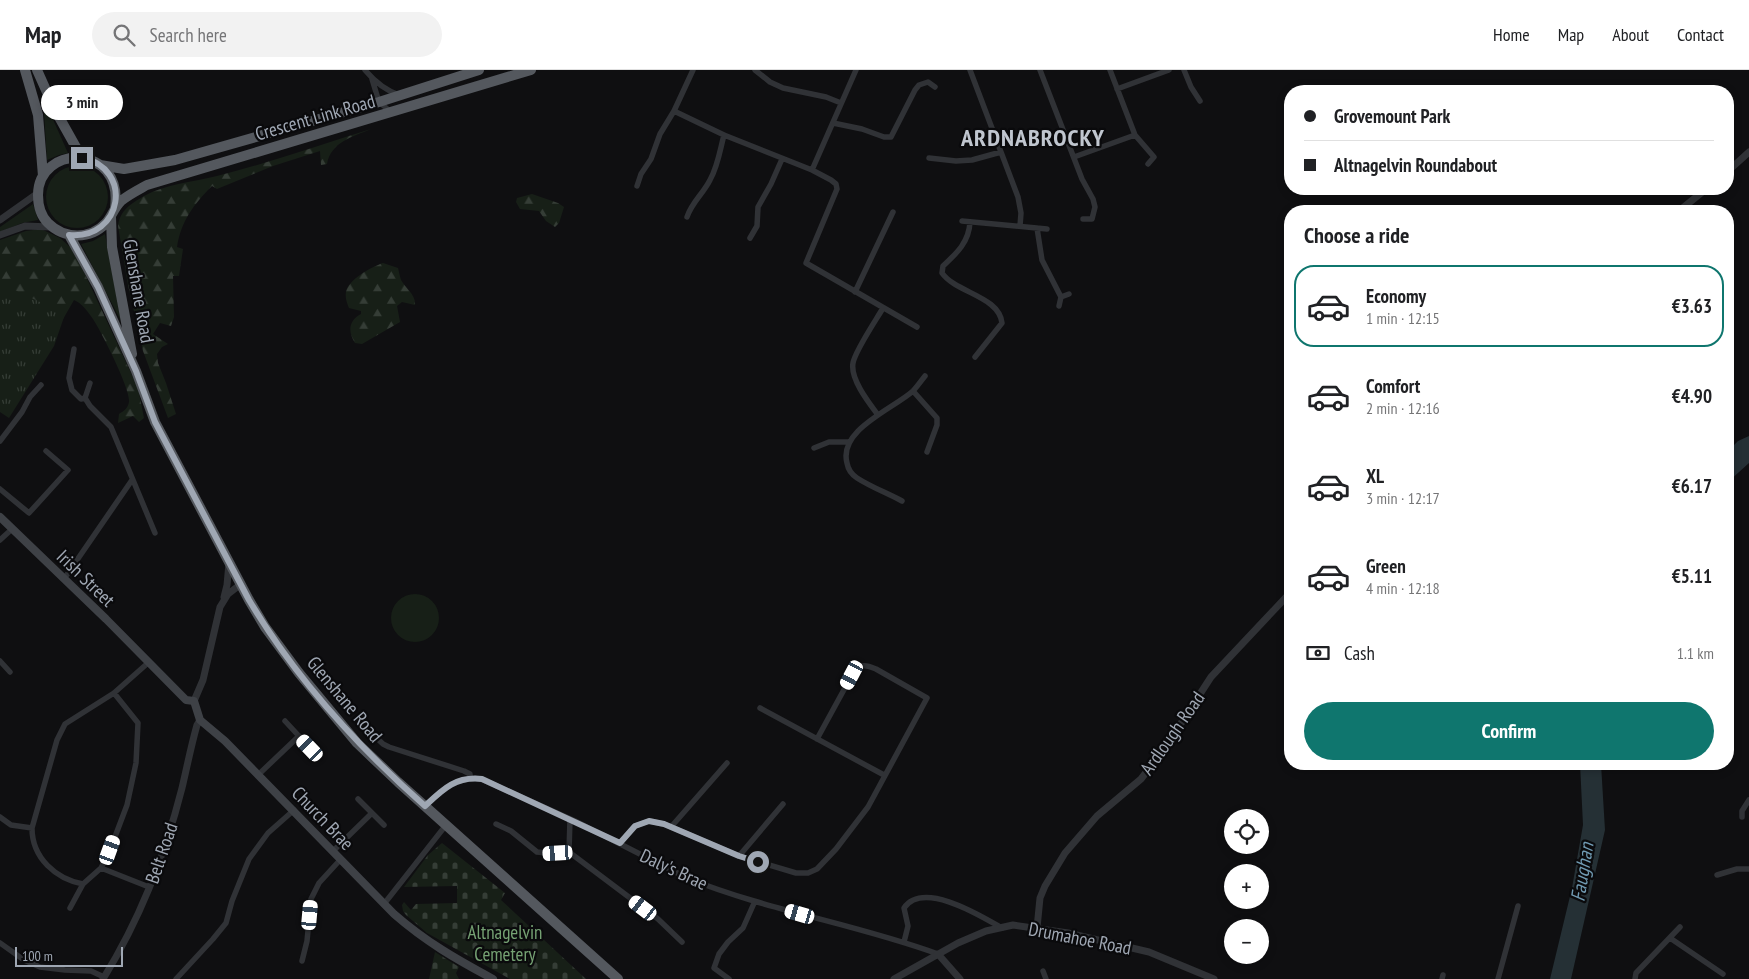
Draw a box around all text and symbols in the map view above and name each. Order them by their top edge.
search box [92,12,442,57]
text: Map [25,19,62,50]
icon: search [110,21,138,49]
text: Search here [150,23,227,47]
text: Home [1493,23,1530,46]
text: Map [1558,23,1584,46]
text: About [1612,23,1649,46]
text: Contact [1677,23,1724,46]
callout: 3 min [41,86,123,121]
street label: Crescent Link Road [252,88,378,146]
text: 3 min [66,92,98,112]
text: Grovemount Park [1334,104,1450,128]
district label: ARDNABROCKY [960,122,1105,153]
route end [71,147,93,169]
text: Altnagelvin Roundabout [1334,153,1497,177]
text: Choose a ride [1304,221,1409,249]
street label: Glenshane Road [118,237,160,345]
icon: car [1306,284,1351,329]
text: Economy [1366,284,1426,308]
text: €3.63 [1672,294,1712,318]
text: 1 min · 12:15 [1366,308,1440,328]
icon: car [1306,374,1351,419]
text: Comfort [1366,374,1420,398]
text: €4.90 [1672,384,1712,408]
text: 2 min · 12:16 [1366,398,1440,418]
icon: car [1306,464,1351,509]
text: XL [1366,464,1384,488]
text: €6.17 [1672,474,1712,498]
text: 3 min · 12:17 [1366,488,1440,508]
street label: Irish Street [52,544,121,612]
icon: car [1306,554,1351,599]
text: Green [1366,554,1406,578]
text: €5.11 [1672,564,1712,588]
text: 4 min · 12:18 [1366,578,1440,598]
icon: cash [1304,639,1332,667]
text: Cash [1344,641,1375,665]
text: 1.1 km [1677,643,1714,663]
street label: Glenshane Road [302,651,388,747]
car [838,658,865,692]
street label: Ardlough Road [1135,687,1209,779]
button: Confirm [1304,702,1714,760]
car [294,732,325,764]
street label: Church Brae [287,781,359,855]
map controls [1224,809,1269,964]
button: locate [1224,809,1269,854]
street label: Belt Road [139,819,183,887]
car [97,833,122,867]
water label: Faughan [1565,840,1600,903]
street label: Daly's Brae [636,843,712,895]
car [542,845,573,861]
route start [747,851,769,873]
button: + [1224,864,1269,909]
car [626,893,659,923]
car [301,899,318,931]
car [783,903,816,925]
street label: Drumahoe Road [1027,916,1133,960]
button: − [1224,919,1269,964]
park label: Altnagelvin Cemetery [468,920,542,966]
scale bar [15,944,122,967]
text: 100 m [22,947,53,965]

